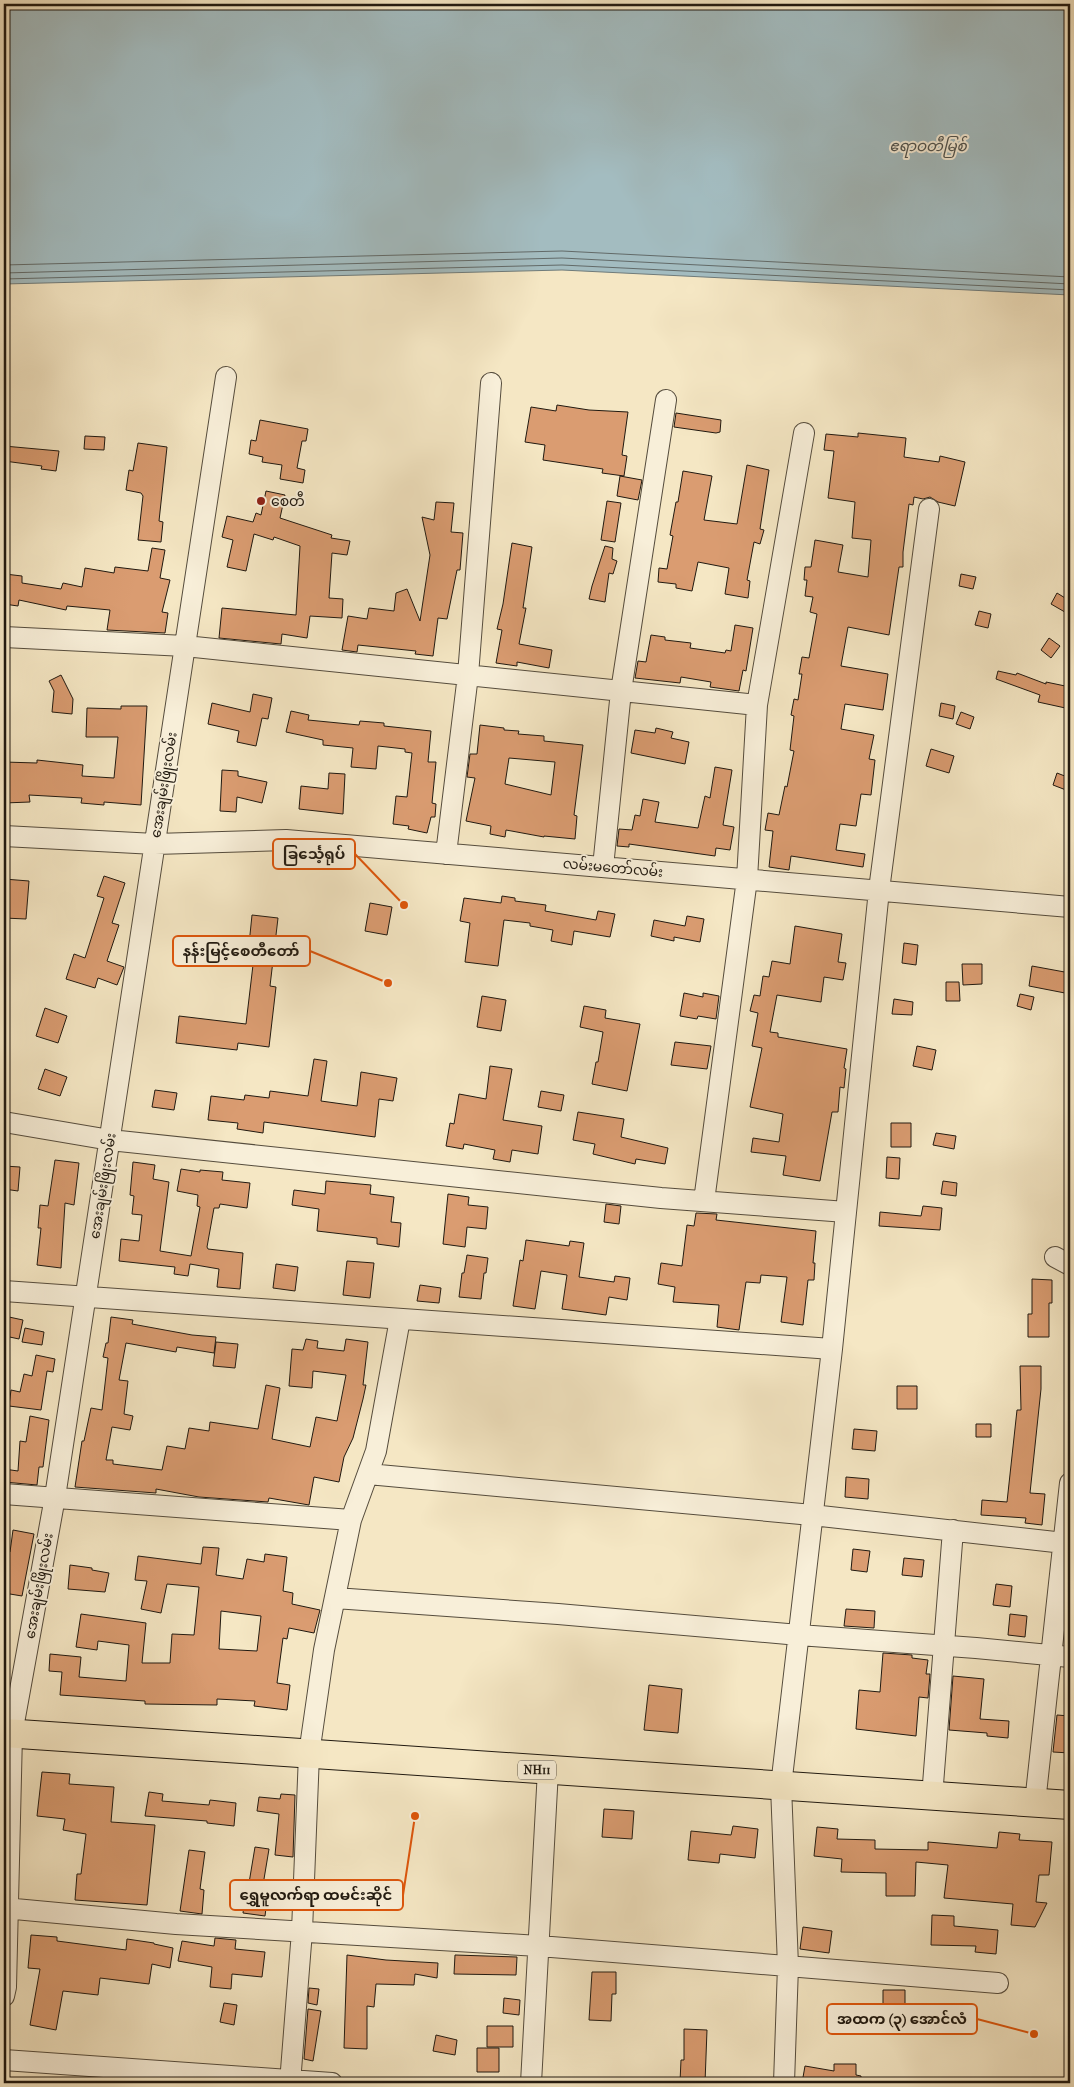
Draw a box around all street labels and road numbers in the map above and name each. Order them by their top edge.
street label: အေးချမ်းဖြိုးလမ်း [145,730,184,840]
street label: လမ်းမတော်လမ်း [562,853,664,881]
street label: အေးချမ်းဖြိုးလမ်း [84,1131,123,1241]
street label: အေးချမ်းဖြိုးလမ်း [19,1531,60,1641]
road number: NH11 [518,1760,556,1780]

